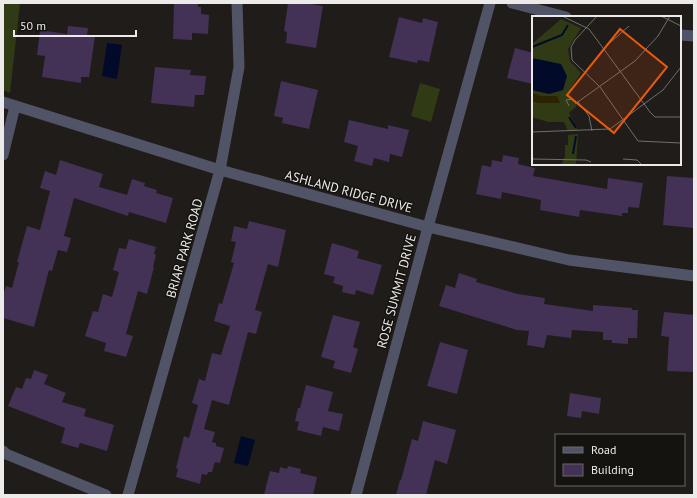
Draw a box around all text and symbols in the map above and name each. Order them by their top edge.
scale bar [14,12,136,38]
inset map [532,16,681,165]
text: 50 m [20,18,46,33]
street label: ASHLAND RIDGE DRIVE [283,166,414,217]
street label: BRIAR PARK ROAD [162,197,207,300]
street label: ROSE SUMMIT DRIVE [373,232,420,350]
legend [555,434,685,486]
text: Road [591,442,616,457]
text: Building [591,462,634,477]

